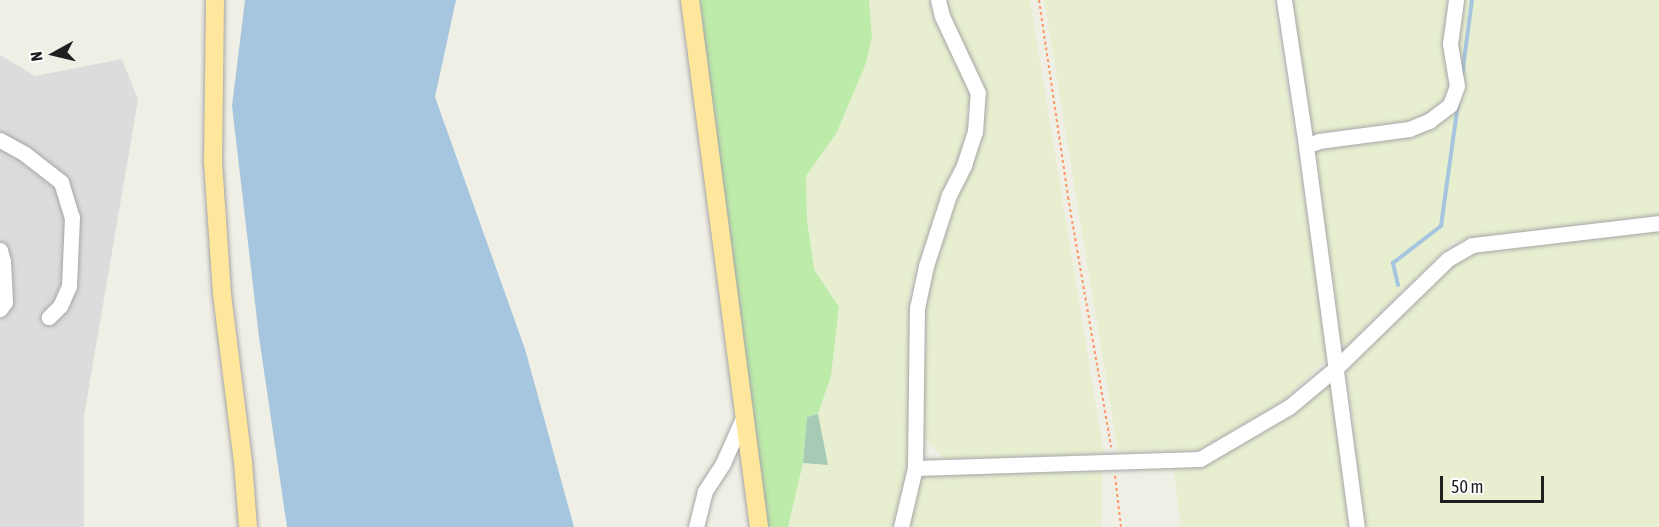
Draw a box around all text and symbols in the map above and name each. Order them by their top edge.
north arrow [24,24,84,84]
text: N [27,51,46,62]
scale bar [1443,464,1546,502]
text: 50 m [1451,476,1483,497]

